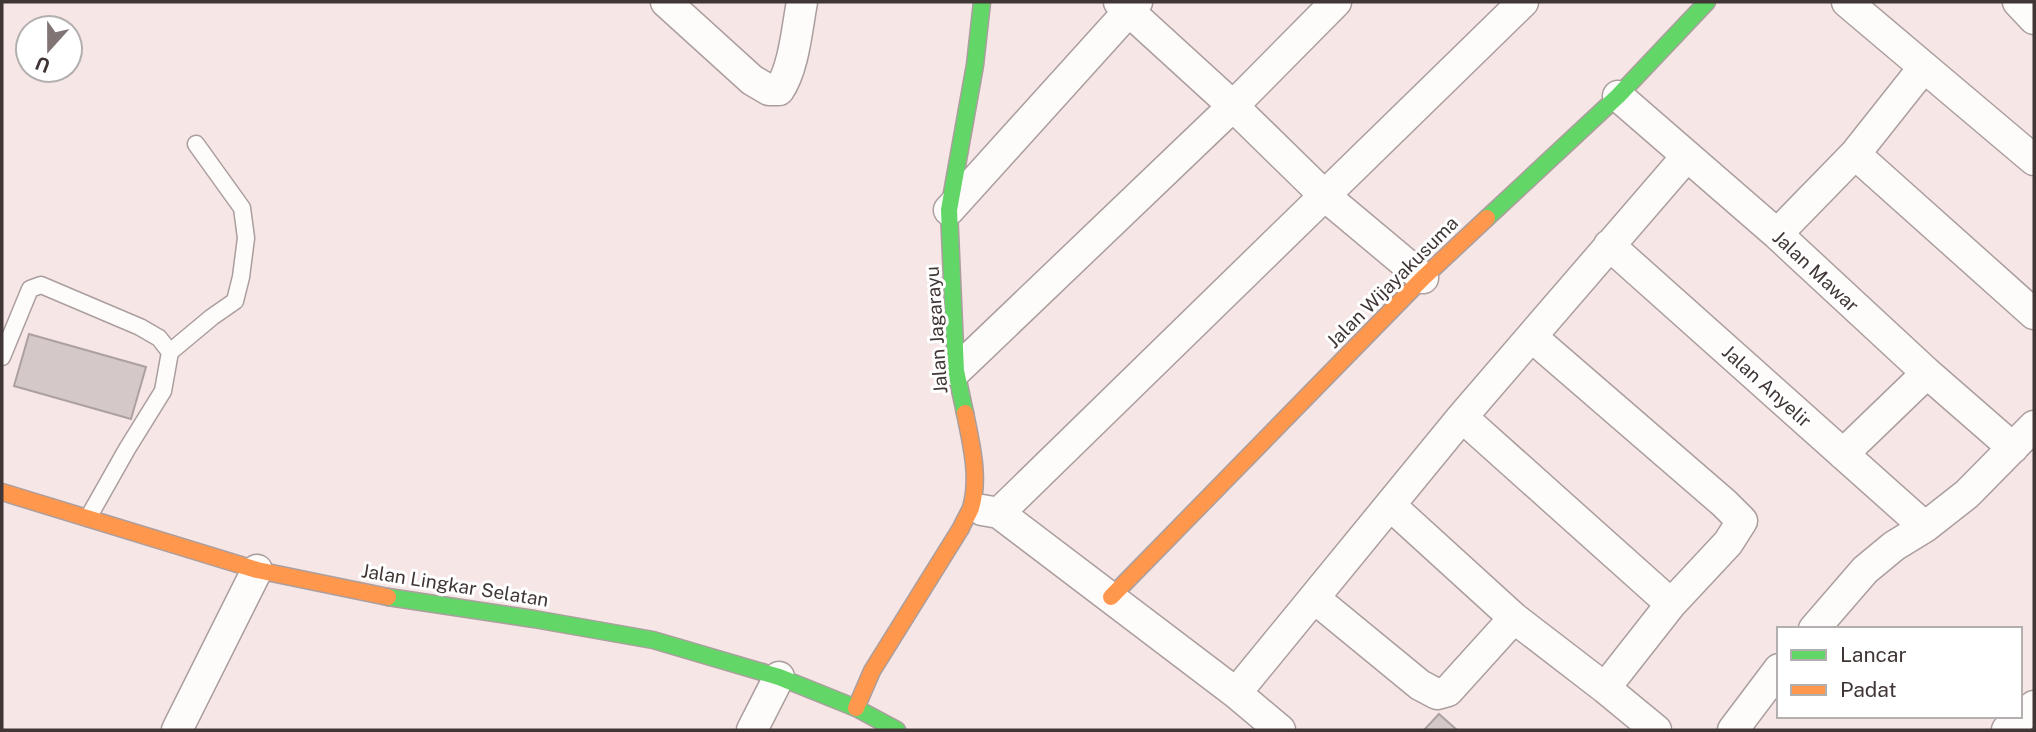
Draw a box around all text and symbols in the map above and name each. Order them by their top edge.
north arrow [14,14,84,84]
text: U [33,52,53,78]
street label: Jalan Wijayakusuma [1322,212,1462,352]
street label: Jalan Mawar [1769,226,1863,316]
street label: Jalan Jagarayu [921,265,951,395]
street label: Jalan Anyelir [1718,340,1816,432]
street label: Jalan Lingkar Selatan [360,559,550,611]
legend [1777,627,2022,718]
text: Lancar [1840,642,1907,667]
text: Padat [1840,677,1897,702]

